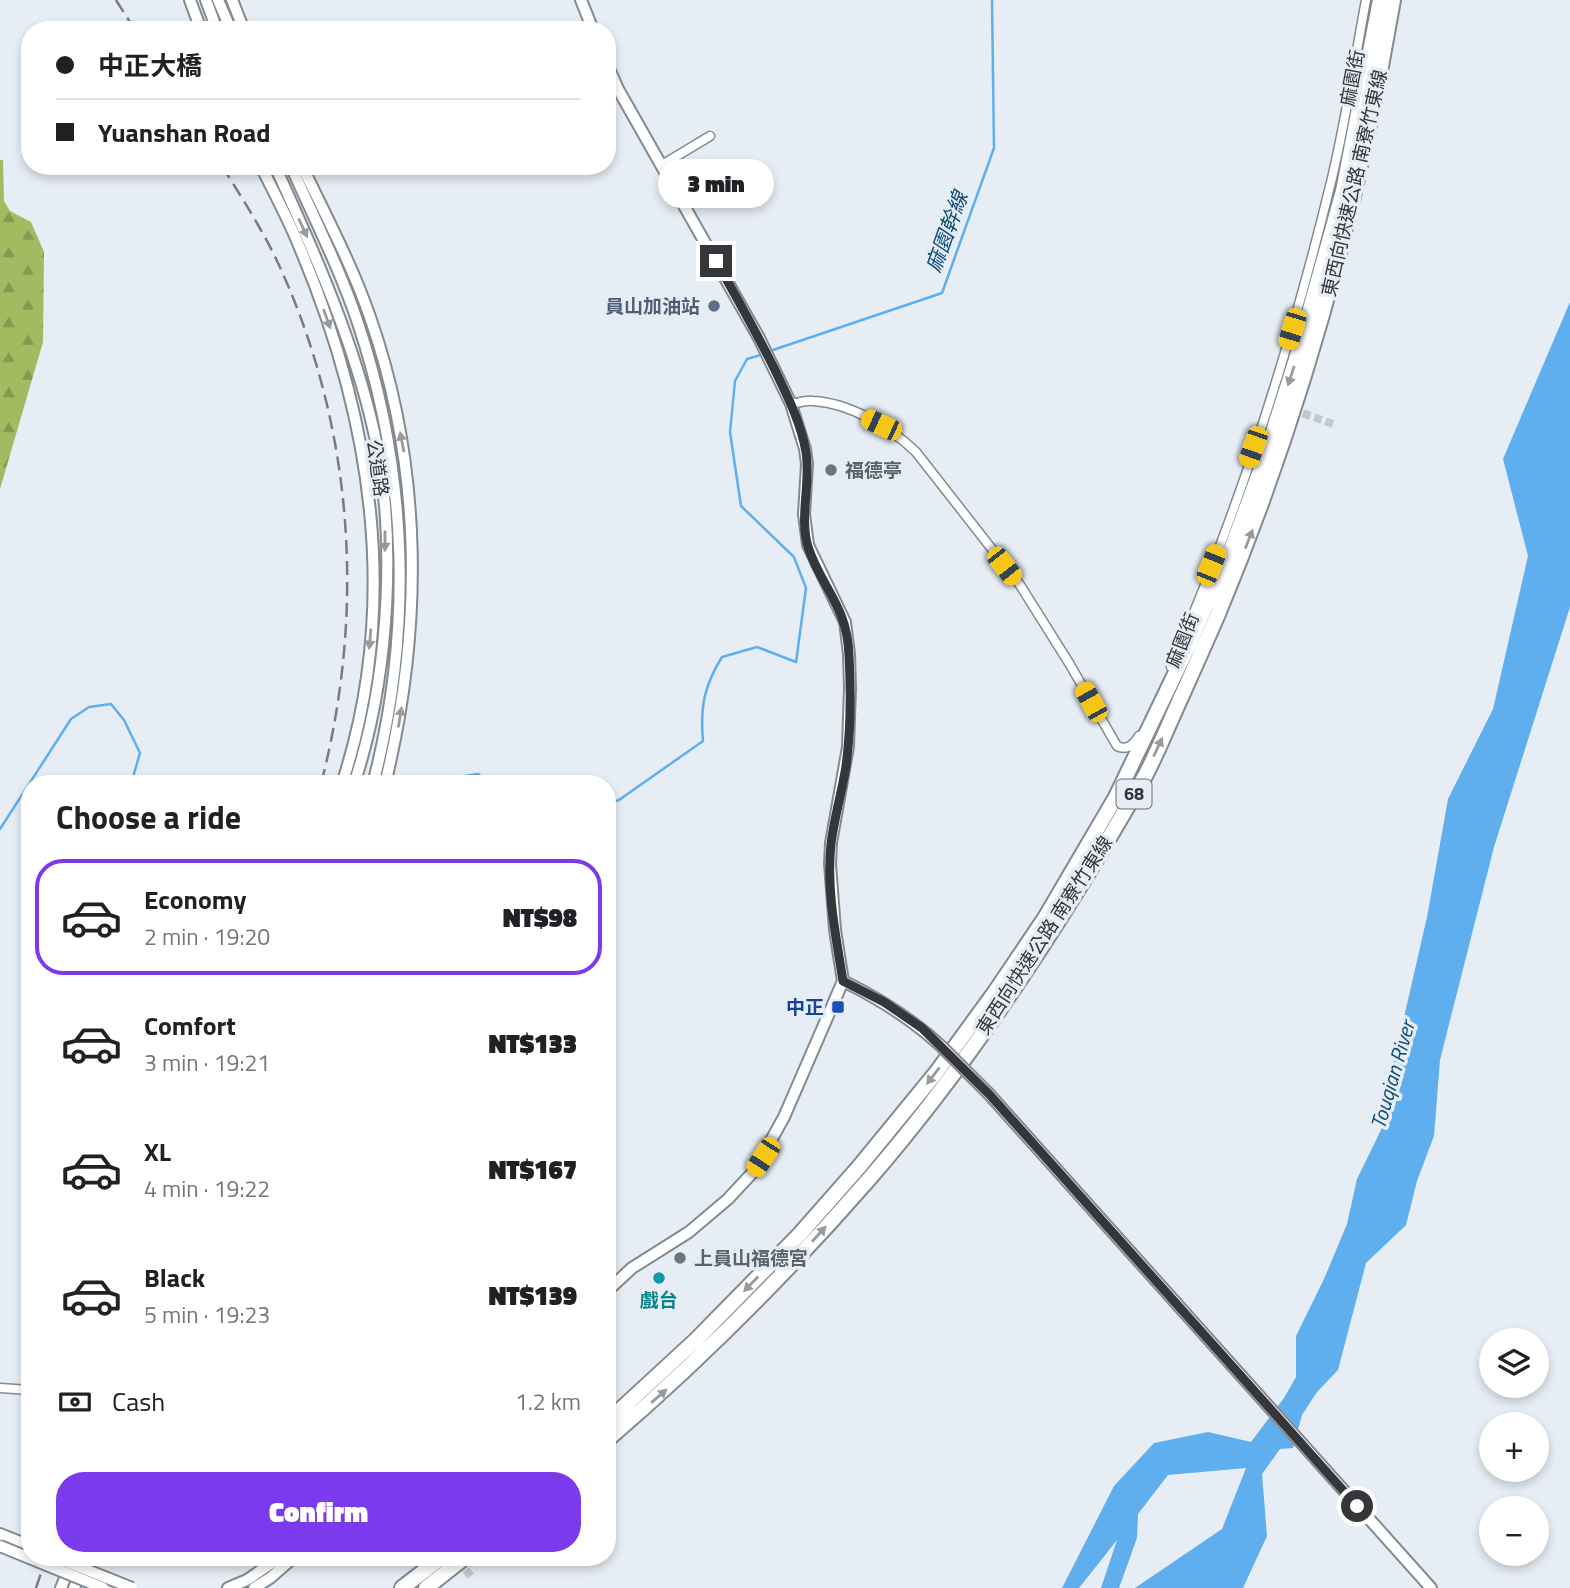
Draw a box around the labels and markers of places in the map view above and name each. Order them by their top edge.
place label: 員山加油站 [605,291,700,320]
marker: 員山加油站 [706,298,722,314]
place label: 福德亭 [845,455,902,484]
marker: 福德亭 [823,462,839,478]
place label: 中正 [786,992,824,1021]
marker: 中正 [830,999,846,1015]
place label: 上員山福德宮 [694,1243,808,1272]
marker: 上員山福德宮 [672,1250,688,1266]
marker: 戲台 [651,1270,667,1286]
place label: 戲台 [640,1285,678,1314]

